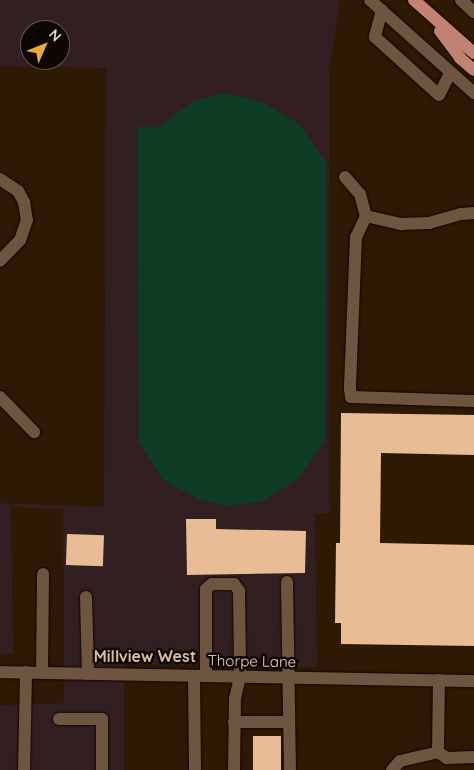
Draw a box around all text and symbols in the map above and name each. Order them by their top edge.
north arrow [20,20,70,70]
text: N [45,25,65,45]
district label: Millview West [94,646,196,666]
street label: Thorpe Lane [208,651,296,671]

